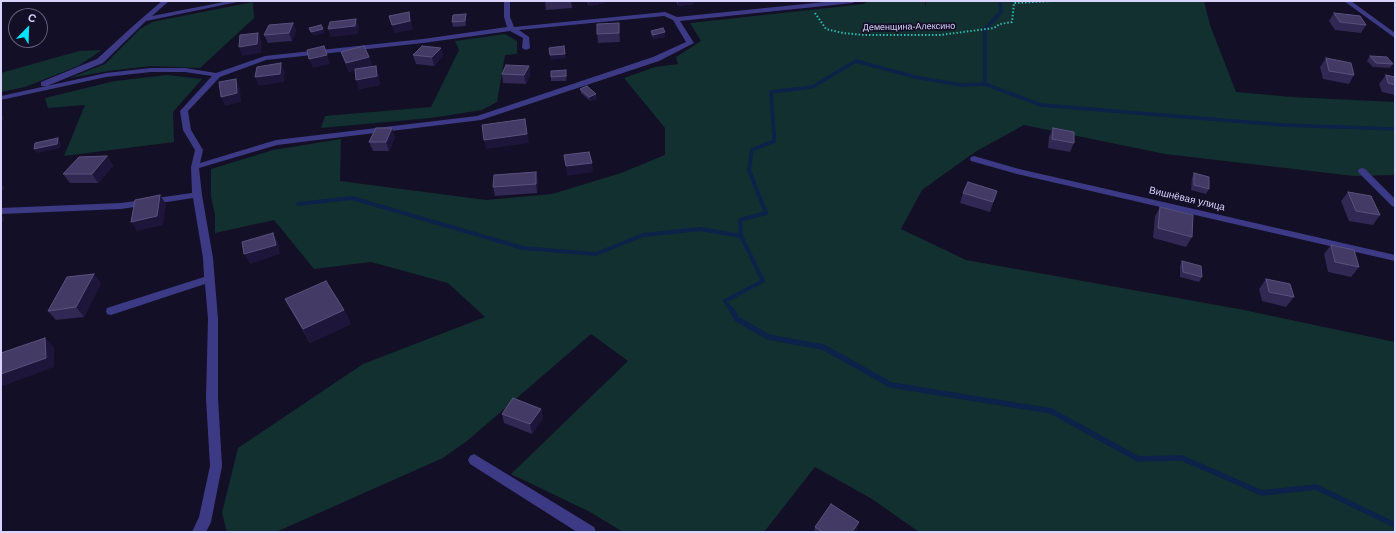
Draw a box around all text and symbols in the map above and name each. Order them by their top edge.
north arrow [8,8,48,48]
text: С [26,11,38,25]
street label: Деменщина-Алексино [863,21,955,33]
street label: Вишнёвая улица [1148,184,1226,214]

